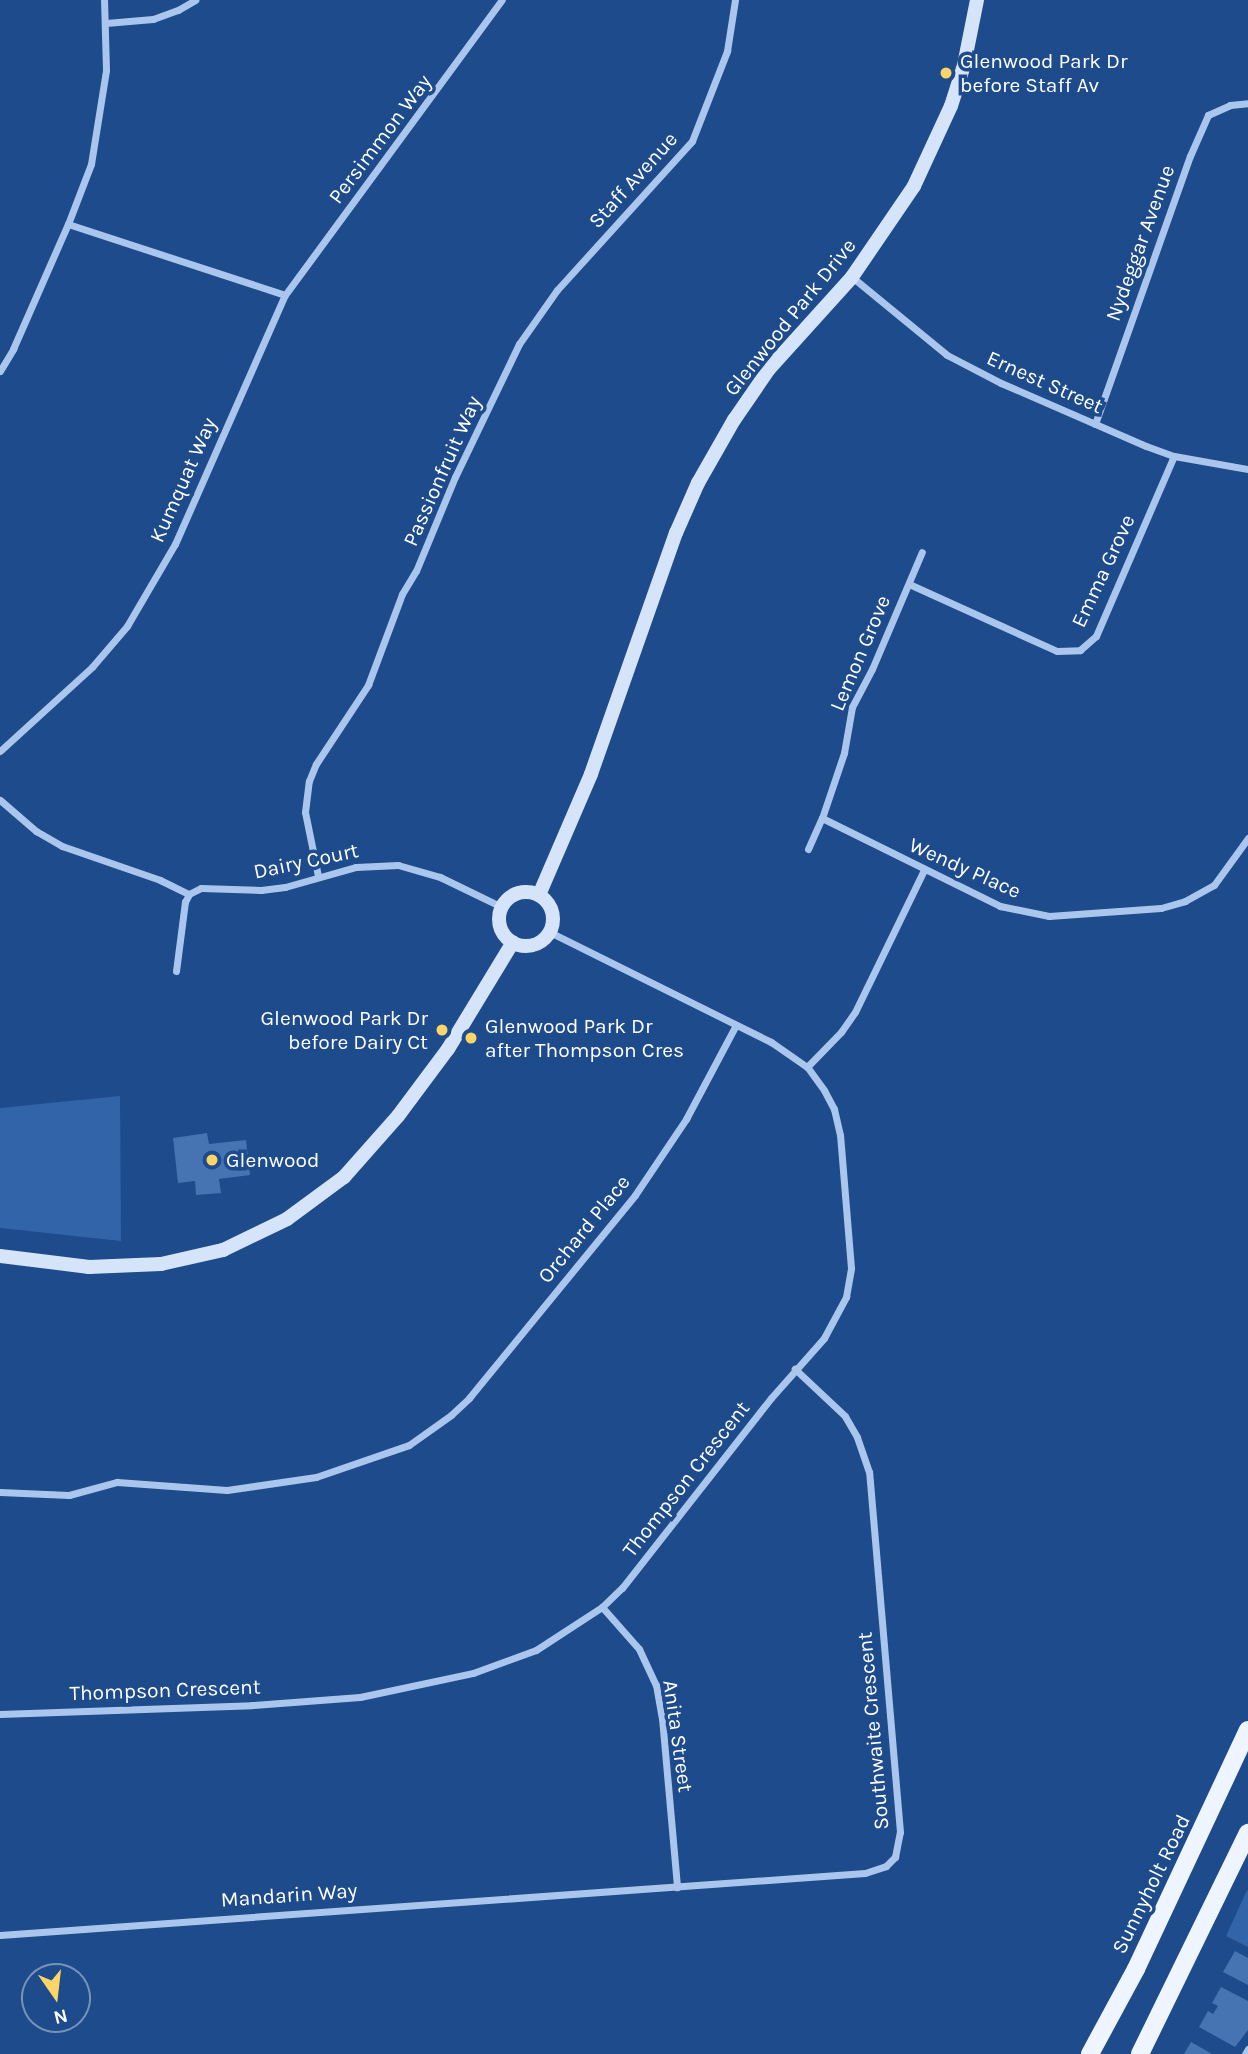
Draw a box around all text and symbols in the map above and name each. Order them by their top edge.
place label: Glenwood Park Dr before Staff Av [960,48,1128,98]
marker: Glenwood Park Dr before Staff Av [938,65,954,81]
street label: Persimmon Way [323,69,437,209]
street label: Staff Avenue [583,127,683,233]
street label: Nydeggar Avenue [1100,161,1180,325]
street label: Glenwood Park Drive [719,233,861,401]
street label: Ernest Street [983,345,1107,419]
street label: Passionfruit Way [398,392,486,550]
street label: Kumquat Way [144,414,222,546]
street label: Emma Grove [1066,511,1140,631]
street label: Lemon Grove [824,591,896,715]
street label: Wendy Place [905,832,1025,904]
street label: Dairy Court [251,838,361,884]
place label: Glenwood Park Dr before Dairy Ct [260,1005,428,1055]
place label: Glenwood Park Dr after Thompson Cres [485,1013,684,1063]
marker: Glenwood Park Dr before Dairy Ct [434,1022,450,1038]
marker: Glenwood Park Dr after Thompson Cres [463,1030,479,1046]
place label: Glenwood [226,1147,319,1173]
marker: Glenwood [204,1152,220,1168]
street label: Orchard Place [533,1170,635,1288]
street label: Thompson Crescent [617,1396,755,1562]
street label: Southwaite Crescent [852,1631,894,1831]
street label: Thompson Crescent [69,1674,261,1706]
street label: Anita Street [658,1678,698,1794]
street label: Sunnyholt Road [1106,1810,1196,1958]
street label: Mandarin Way [220,1878,358,1912]
north arrow [21,1963,91,2033]
text: N [51,2004,70,2029]

